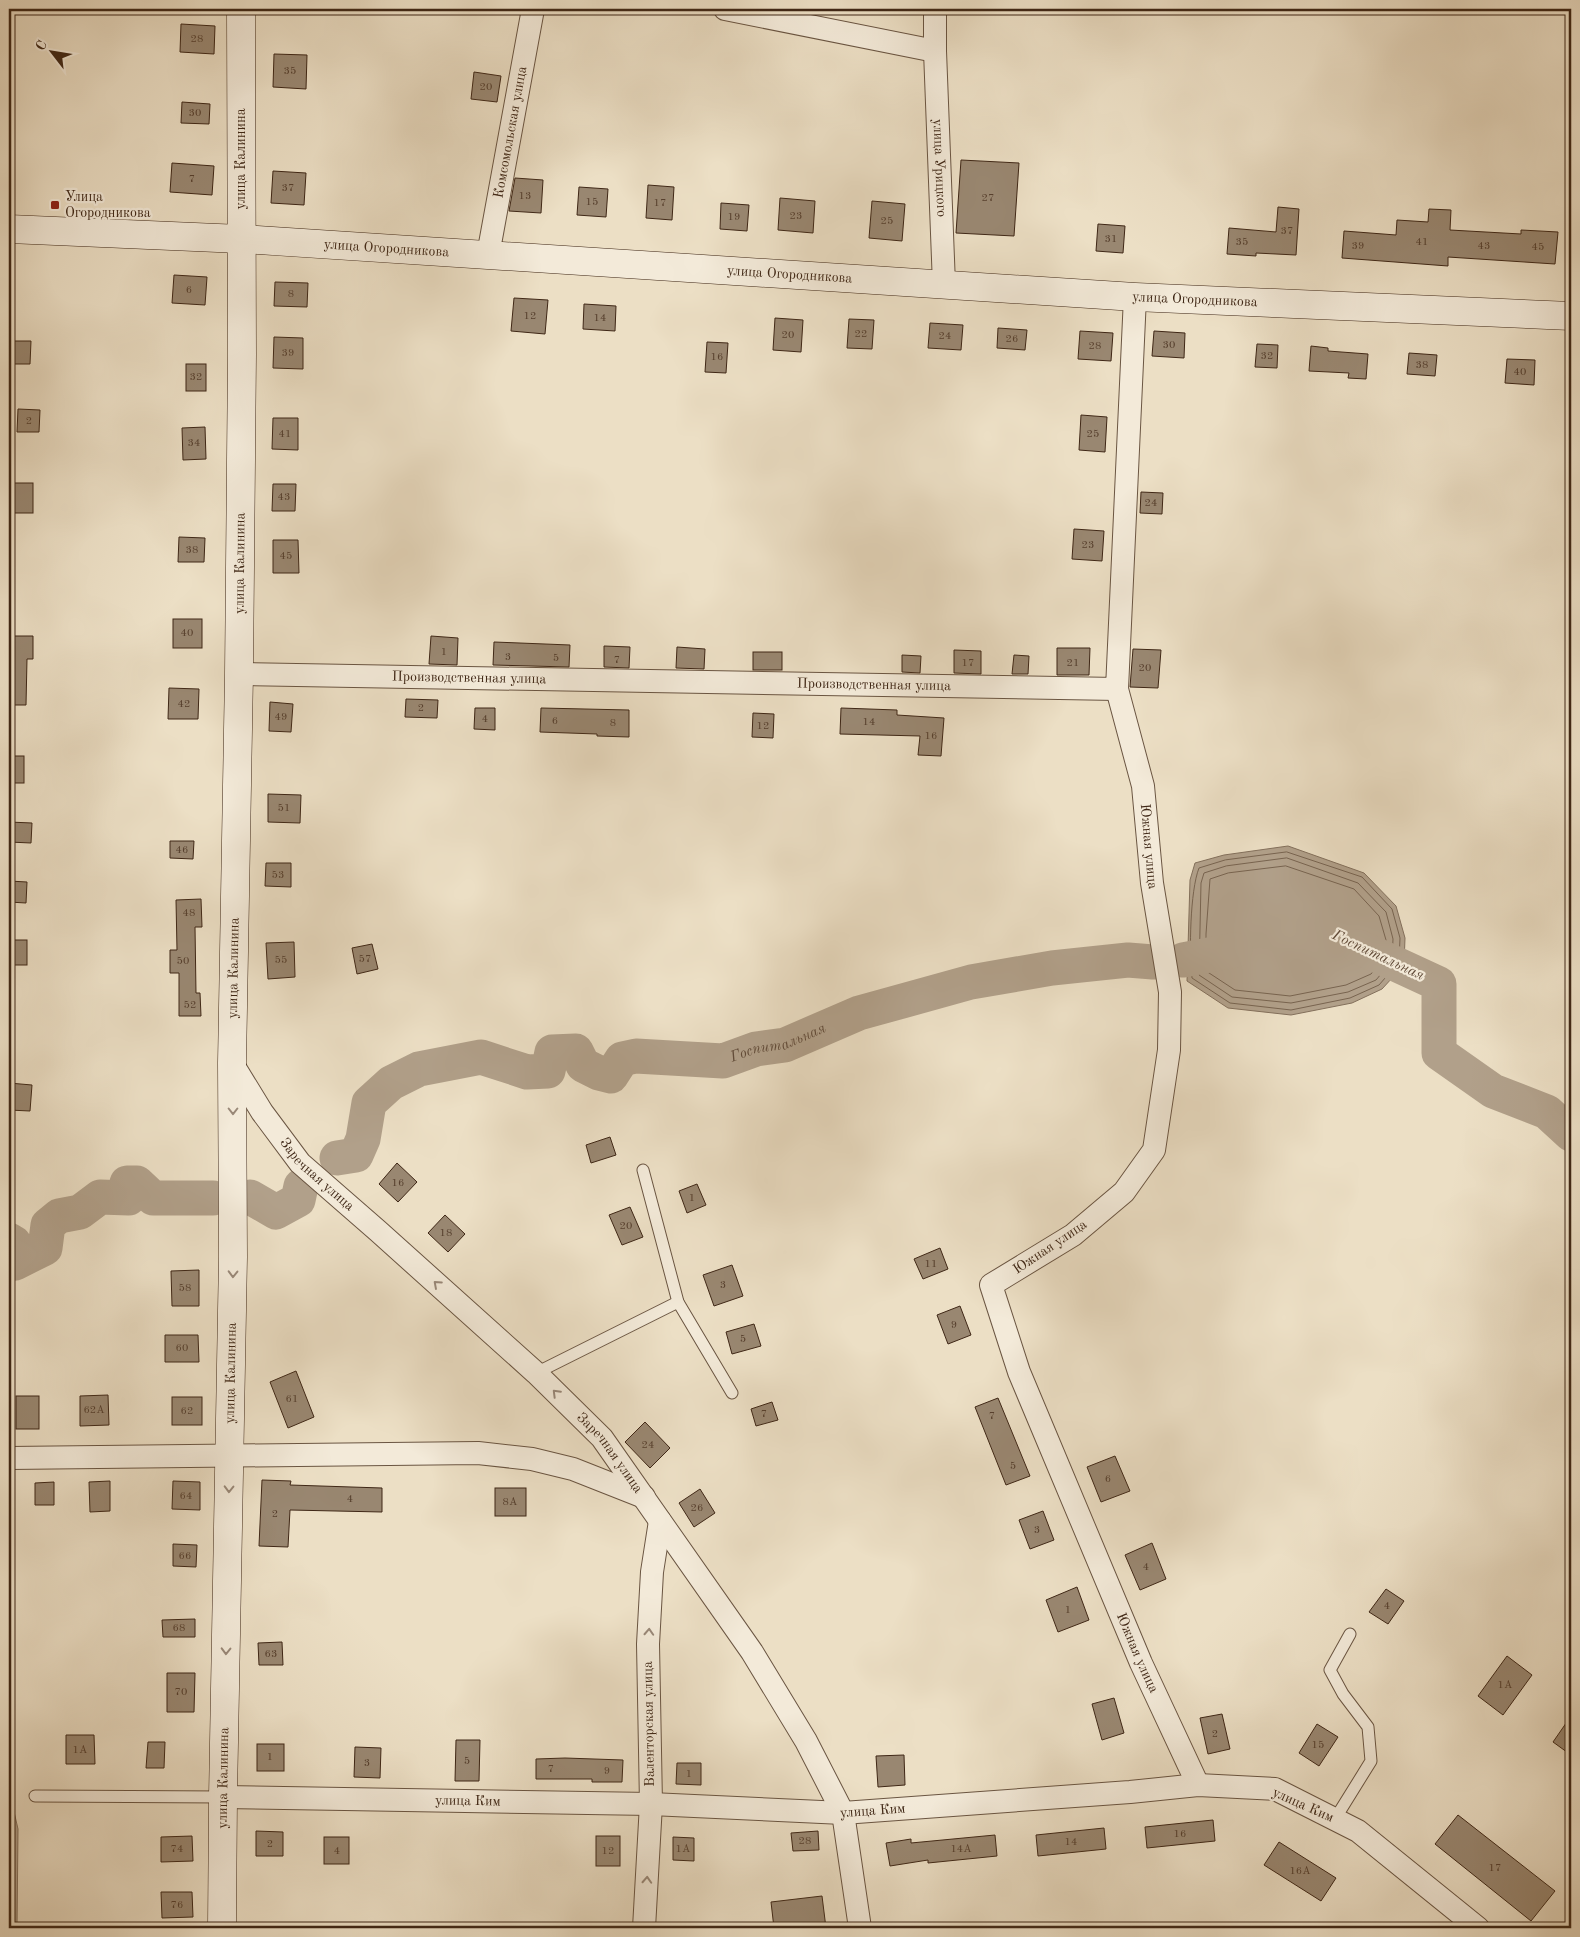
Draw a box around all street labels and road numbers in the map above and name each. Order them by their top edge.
street label: Комсомольская улица [492,65,529,199]
street label: улица Калинина [234,108,248,210]
street label: улица Урицкого [931,119,948,217]
street label: улица Огородникова [323,237,450,259]
street label: улица Огородникова [727,264,853,286]
street label: улица Огородникова [1132,290,1258,309]
street label: улица Калинина [233,512,248,614]
street label: Производственная улица [392,670,546,686]
street label: Производственная улица [797,677,951,693]
street label: Южная улица [1138,803,1160,890]
street label: улица Калинина [226,917,242,1019]
street label: Заречная улица [277,1135,357,1214]
street label: Южная улица [1011,1217,1089,1277]
street label: улица Калинина [223,1322,239,1424]
street label: Заречная улица [574,1410,645,1496]
street label: Южная улица [1114,1611,1161,1695]
street label: Валенторская улица [641,1661,657,1787]
street label: улица Калинина [216,1727,231,1829]
street label: улица Ким [1270,1785,1336,1825]
street label: улица Ким [435,1793,501,1809]
street label: улица Ким [839,1801,906,1820]

